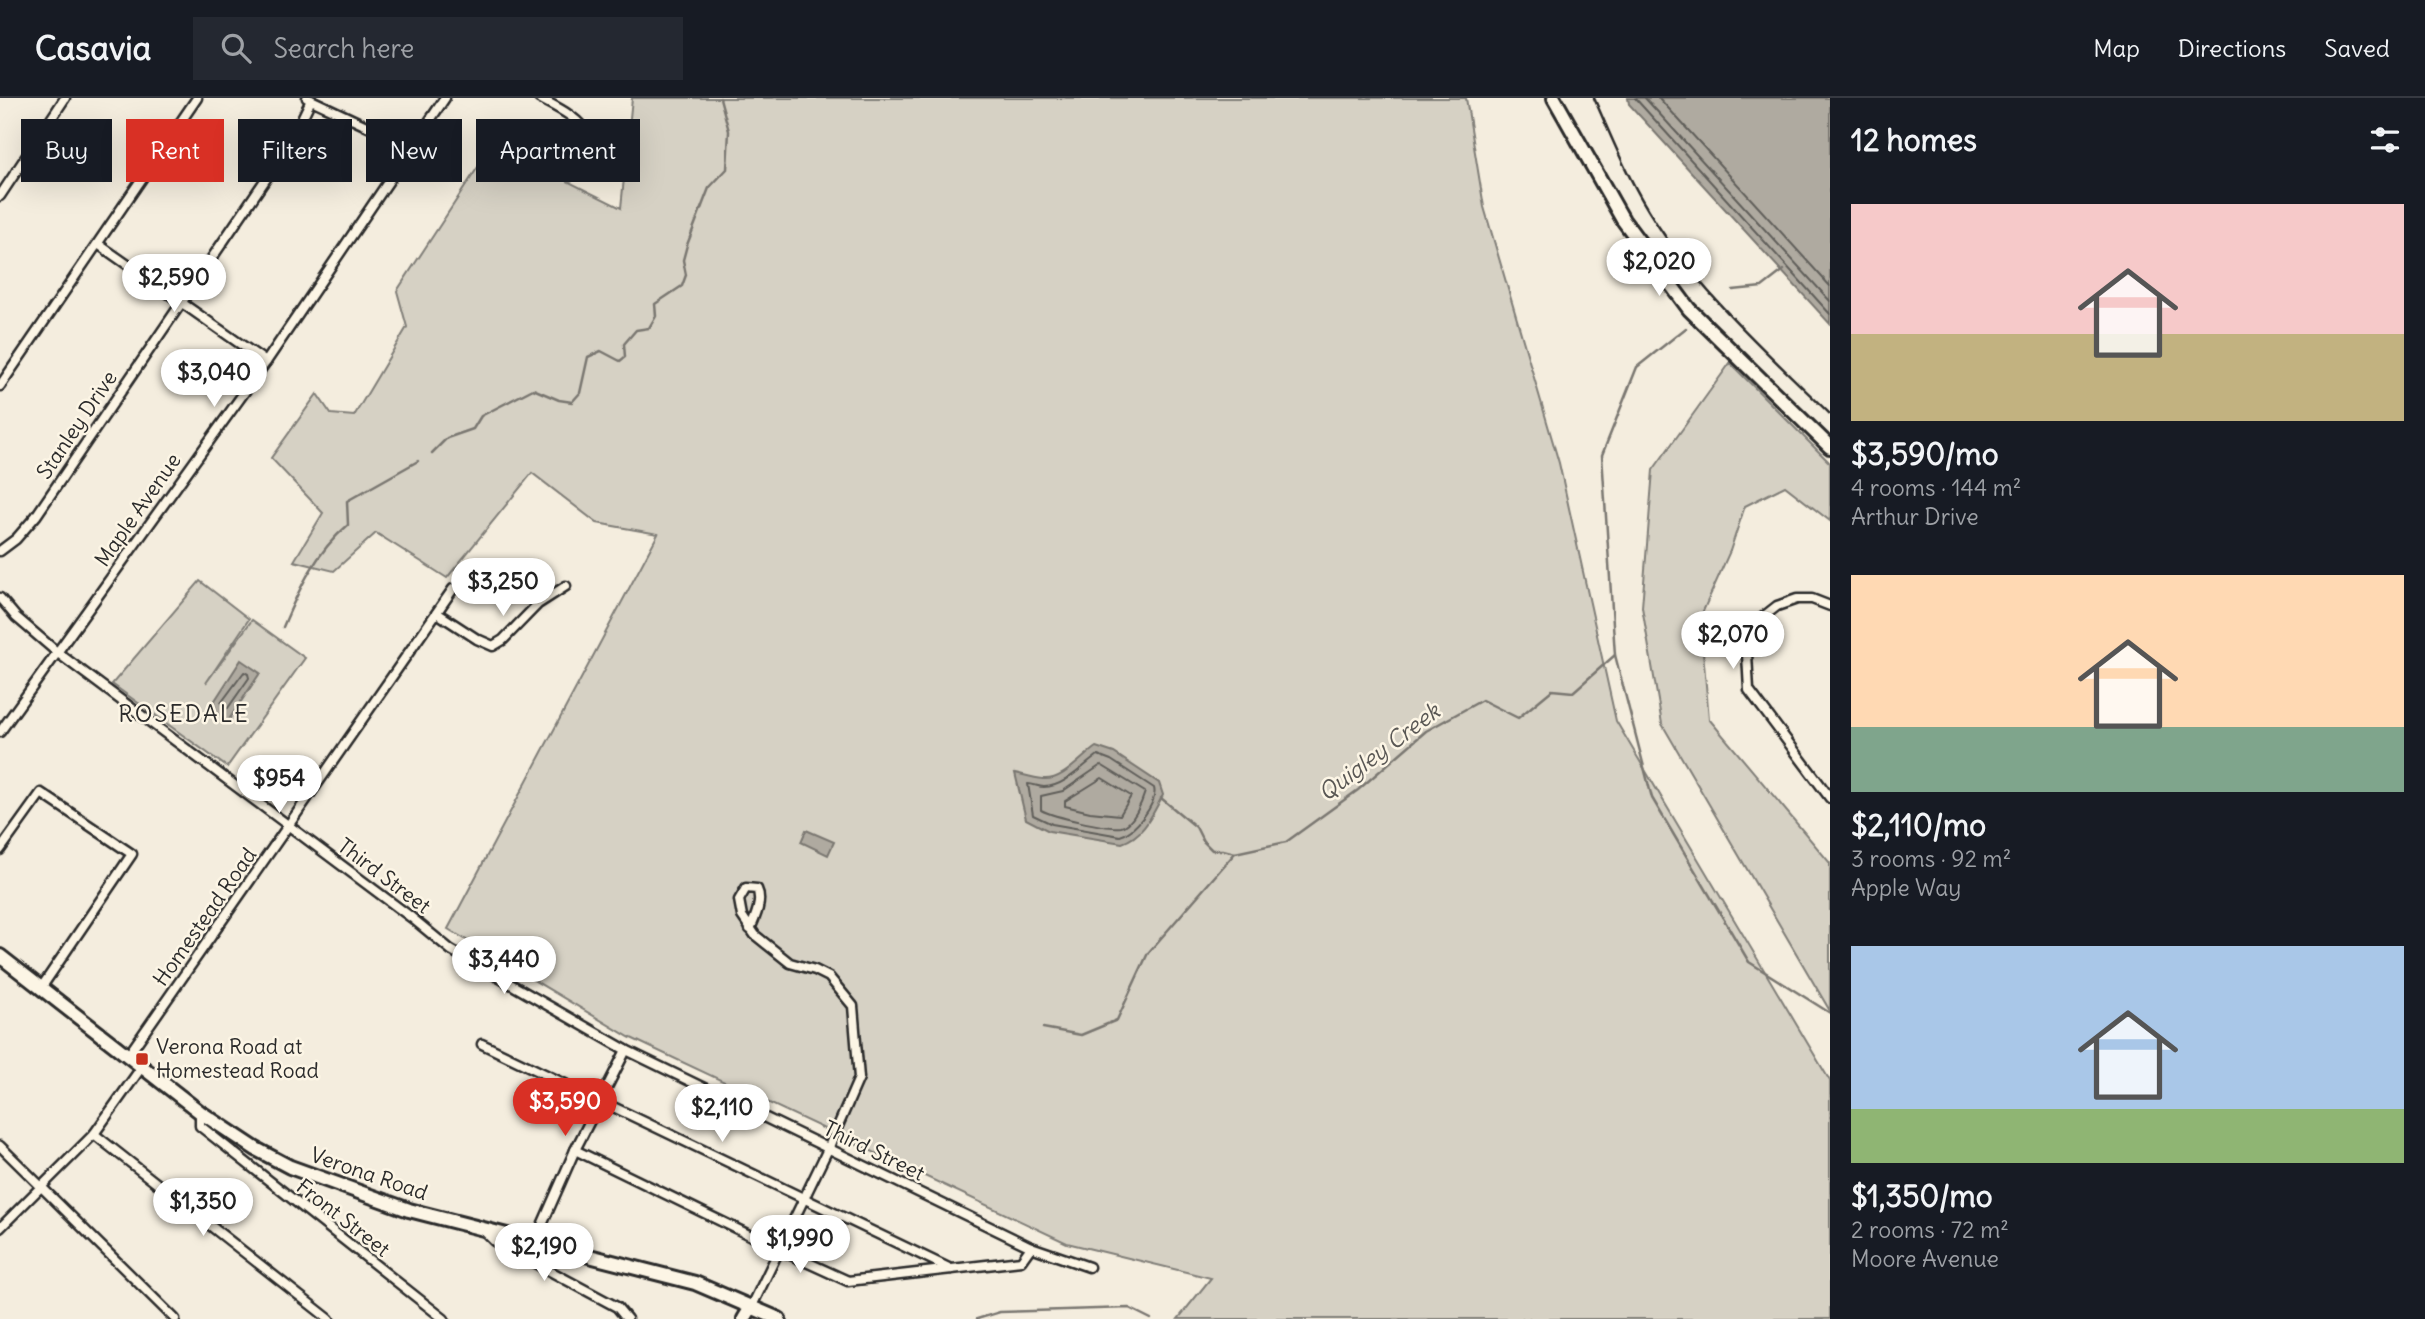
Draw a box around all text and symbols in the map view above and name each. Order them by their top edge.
search box [193,17,683,80]
text: Casavia [35,27,151,69]
icon: search [217,29,255,67]
text: Search here [273,32,414,65]
text: Map [2093,33,2140,63]
text: Directions [2178,33,2286,63]
text: Saved [2324,33,2390,63]
chip: Buy [21,119,112,182]
chip: Rent [126,119,224,182]
chip: Filters [238,119,352,182]
chip: New [366,119,462,182]
chip: Apartment [476,119,640,182]
text: 12 homes [1851,121,1977,159]
icon: filters [2366,121,2404,159]
pin: $2,020 [1602,238,1716,298]
text: $2,020 [1622,246,1696,275]
icon: home [2065,250,2191,376]
pin: $2,590 [117,254,231,314]
text: $2,590 [138,262,210,291]
pin: $3,040 [157,350,271,409]
text: $3,040 [177,357,251,386]
street label: Stanley Drive [30,365,123,484]
text: $3,590/mo [1851,435,1999,473]
street label: Maple Avenue [89,448,187,572]
text: 4 rooms · 144 m² [1851,473,2021,502]
text: Arthur Drive [1851,502,1979,531]
pin: $3,250 [446,559,560,618]
text: $3,250 [467,566,539,595]
pin: $2,070 [1676,612,1790,671]
text: $2,070 [1697,619,1769,648]
icon: home [2065,621,2191,747]
water label: Quigley Creek [1312,696,1446,807]
district label: ROSEDALE [118,699,250,728]
pin: $954 [238,756,320,815]
text: $954 [253,763,305,792]
text: $2,110/mo [1851,806,1986,844]
street label: Third Street [332,832,436,919]
street label: Homestead Road [147,842,262,991]
text: 3 rooms · 92 m² [1851,844,2011,873]
text: Apple Way [1851,873,1961,902]
pin: $3,440 [447,936,561,996]
text: $3,440 [468,944,540,973]
icon: home [2065,992,2191,1118]
place label: Verona Road at Homestead Road [156,1033,319,1084]
marker: Verona Road at Homestead Road [134,1051,150,1067]
pin: $3,590 [508,1079,622,1138]
pin: $2,110 [665,1084,779,1144]
text: $3,590 [529,1086,601,1115]
text: $2,110 [691,1092,753,1121]
street label: Third Street [819,1114,929,1187]
street label: Verona Road [307,1141,431,1206]
street label: Front Street [291,1173,395,1262]
text: $1,350/mo [1851,1177,1993,1215]
pin: $1,350 [146,1178,260,1238]
text: $1,350 [169,1186,237,1215]
text: 2 rooms · 72 m² [1851,1215,2009,1244]
pin: $1,990 [743,1216,857,1275]
text: $1,990 [766,1223,834,1252]
pin: $2,190 [487,1224,601,1283]
text: $2,190 [511,1231,577,1260]
text: Moore Avenue [1851,1244,1999,1273]

